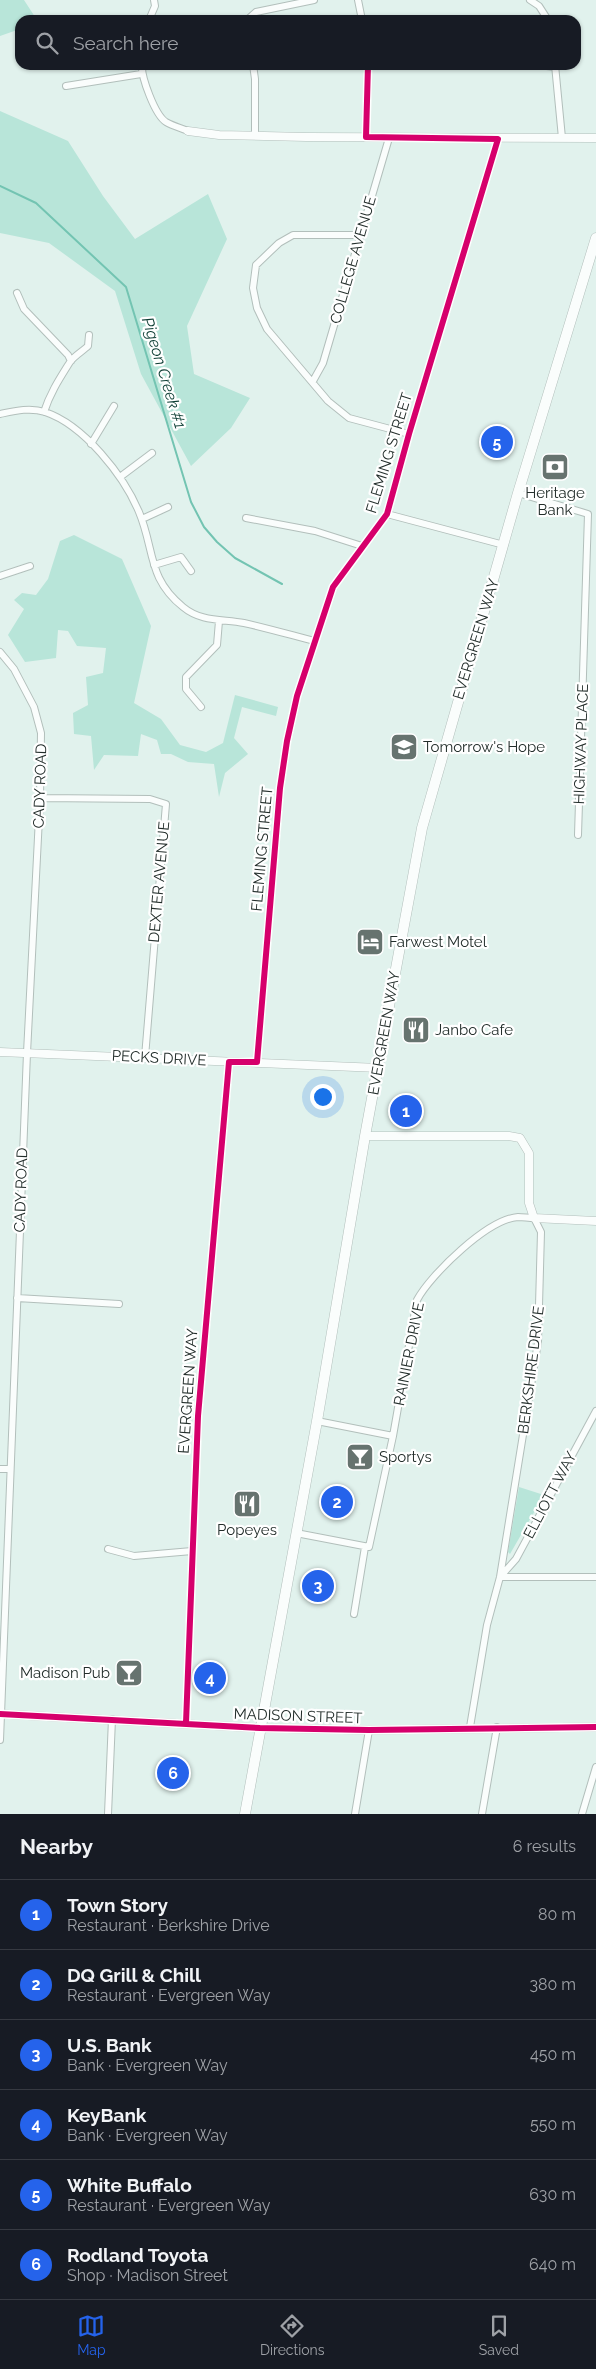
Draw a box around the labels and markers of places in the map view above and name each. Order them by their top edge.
pin: 5 [481,423,513,461]
bank icon: Heritage Bank [540,452,570,482]
place label: Heritage Bank [525,484,585,519]
school or university icon: Tomorrow's Hope [389,732,419,762]
place label: Tomorrow's Hope [423,738,545,756]
hotel icon: Farwest Motel [355,927,385,957]
place label: Farwest Motel [389,933,488,951]
restaurant icon: Janbo Cafe [401,1015,431,1045]
place label: Janbo Cafe [435,1021,513,1039]
pin: 1 [390,1092,422,1130]
bar icon: Sportys [345,1442,375,1472]
place label: Sportys [379,1448,432,1466]
pin: 2 [321,1483,353,1521]
restaurant icon: Popeyes [232,1489,262,1519]
place label: Popeyes [217,1521,277,1539]
pin: 3 [302,1567,334,1605]
bar icon: Madison Pub [114,1658,144,1688]
pin: 4 [194,1659,226,1697]
place label: Madison Pub [20,1664,110,1682]
pin: 6 [157,1754,189,1792]

